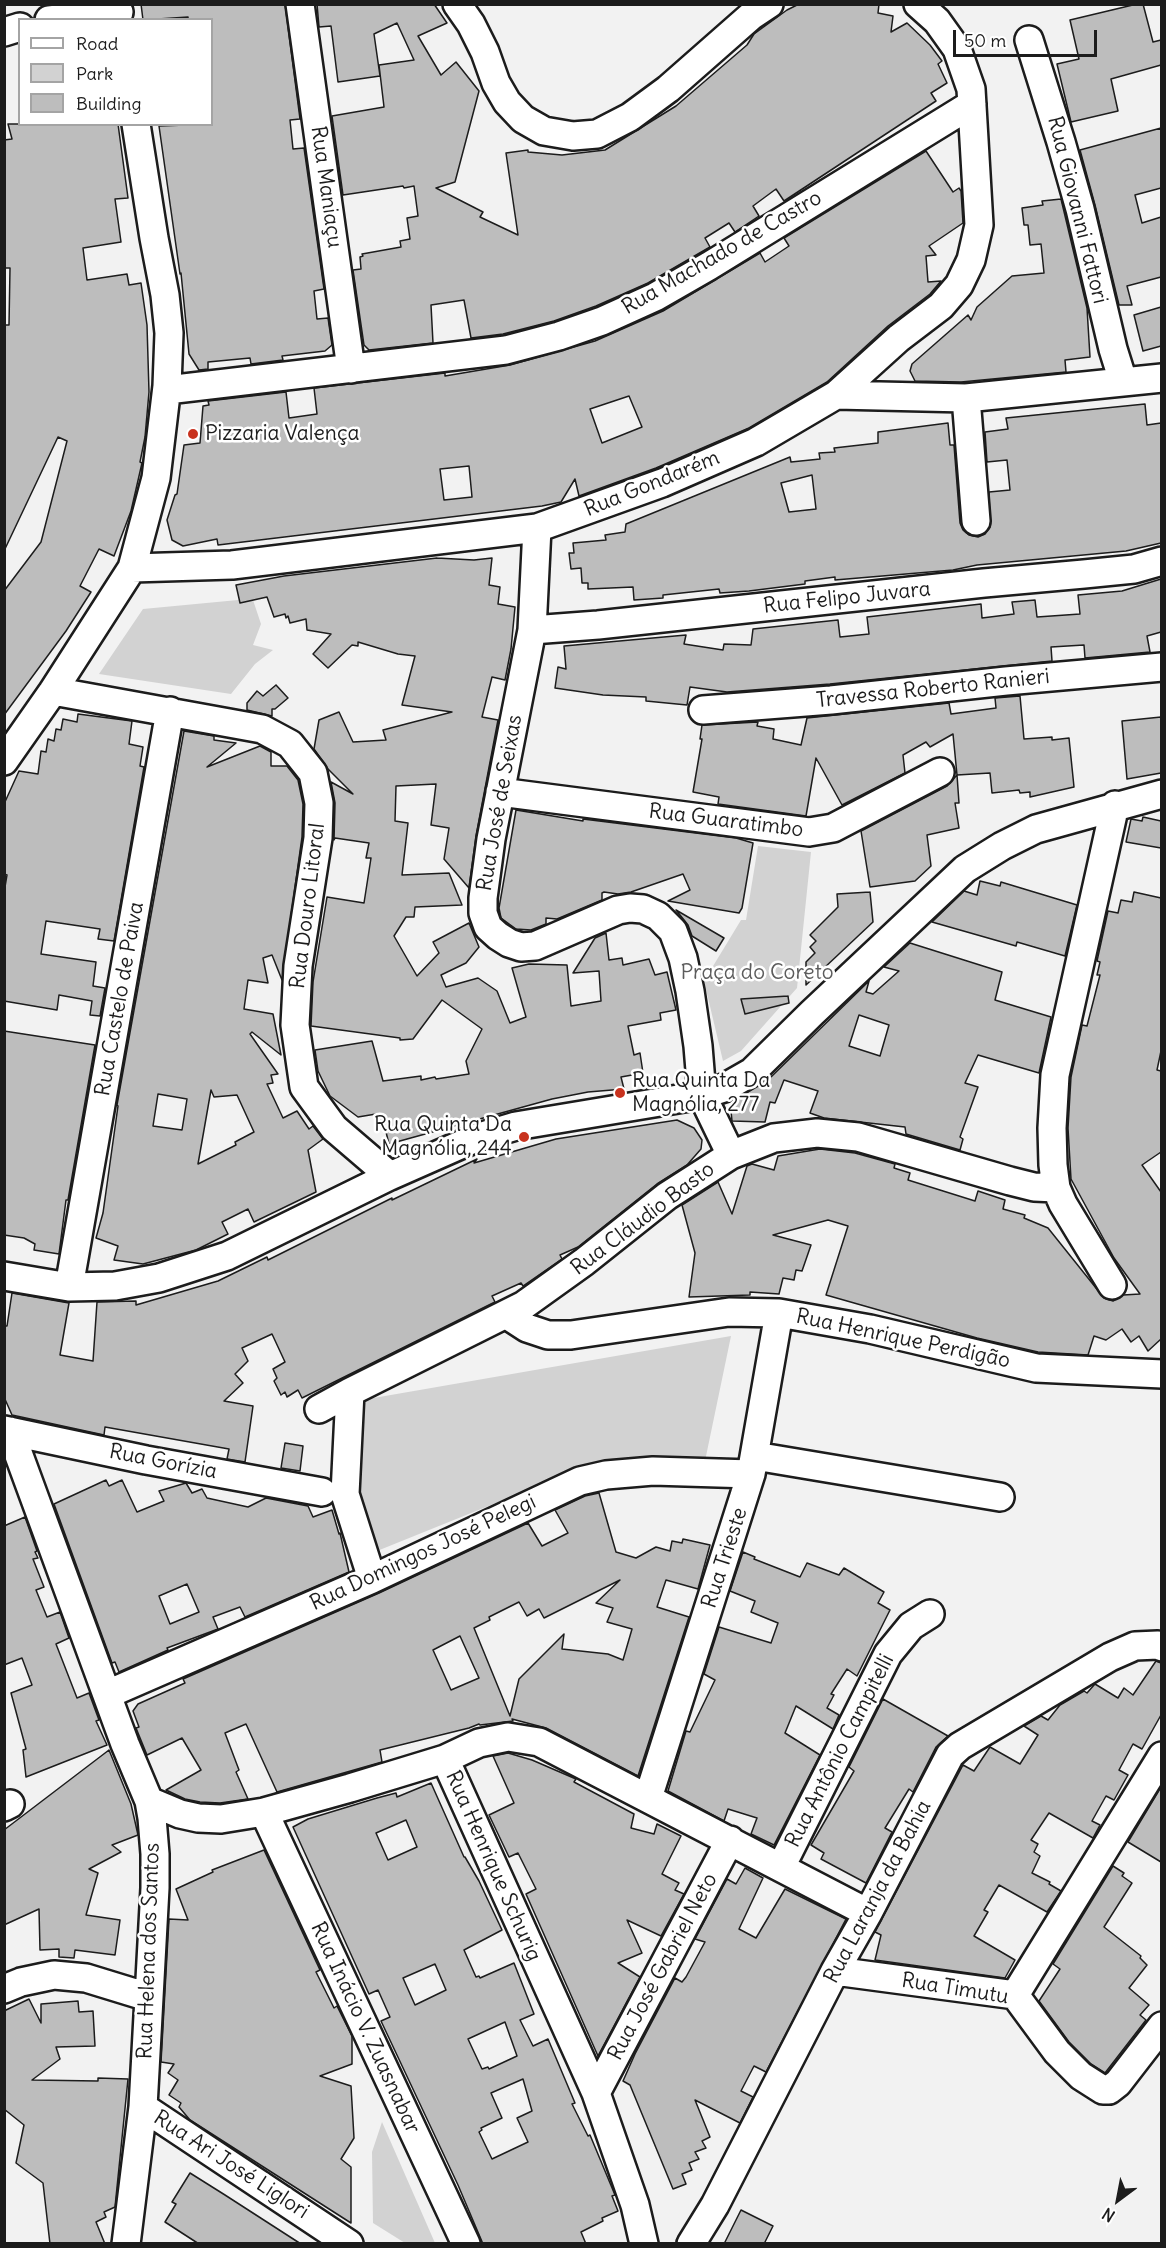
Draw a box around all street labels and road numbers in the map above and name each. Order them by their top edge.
street label: Rua Giovanni Fattori [1042,114,1112,306]
street label: Rua Maniaçu [305,124,347,250]
street label: Rua Machado de Castro [618,186,826,320]
street label: Rua Gondarém [581,445,723,523]
street label: Rua Felipo Juvara [762,577,932,619]
street label: Travessa Roberto Ranieri [815,664,1051,714]
street label: Rua José de Seixas [472,713,528,893]
street label: Rua Guaratimbo [647,799,805,843]
street label: Rua Douro Litoral [285,822,331,990]
street label: Rua Castelo de Paiva [91,900,149,1098]
street label: Rua Cláudio Basto [566,1157,720,1281]
street label: Rua Henrique Perdigão [794,1304,1012,1374]
street label: Rua Gorízia [107,1439,219,1485]
street label: Rua Domingos José Pelegi [306,1490,540,1616]
street label: Rua Trieste [697,1505,753,1611]
street label: Rua Antônio Campitelli [780,1650,900,1852]
street label: Rua Henrique Schurig [440,1767,546,1965]
street label: Rua Laranja da Bahia [819,1796,937,1988]
street label: Rua Helena dos Santos [133,1842,165,2060]
street label: Rua José Gabriel Neto [603,1869,723,2065]
street label: Rua Inácio V. Zuasnabar [305,1918,425,2138]
street label: Rua Timutu [900,1968,1010,2010]
street label: Rua Ari José Liglori [149,2105,313,2225]

